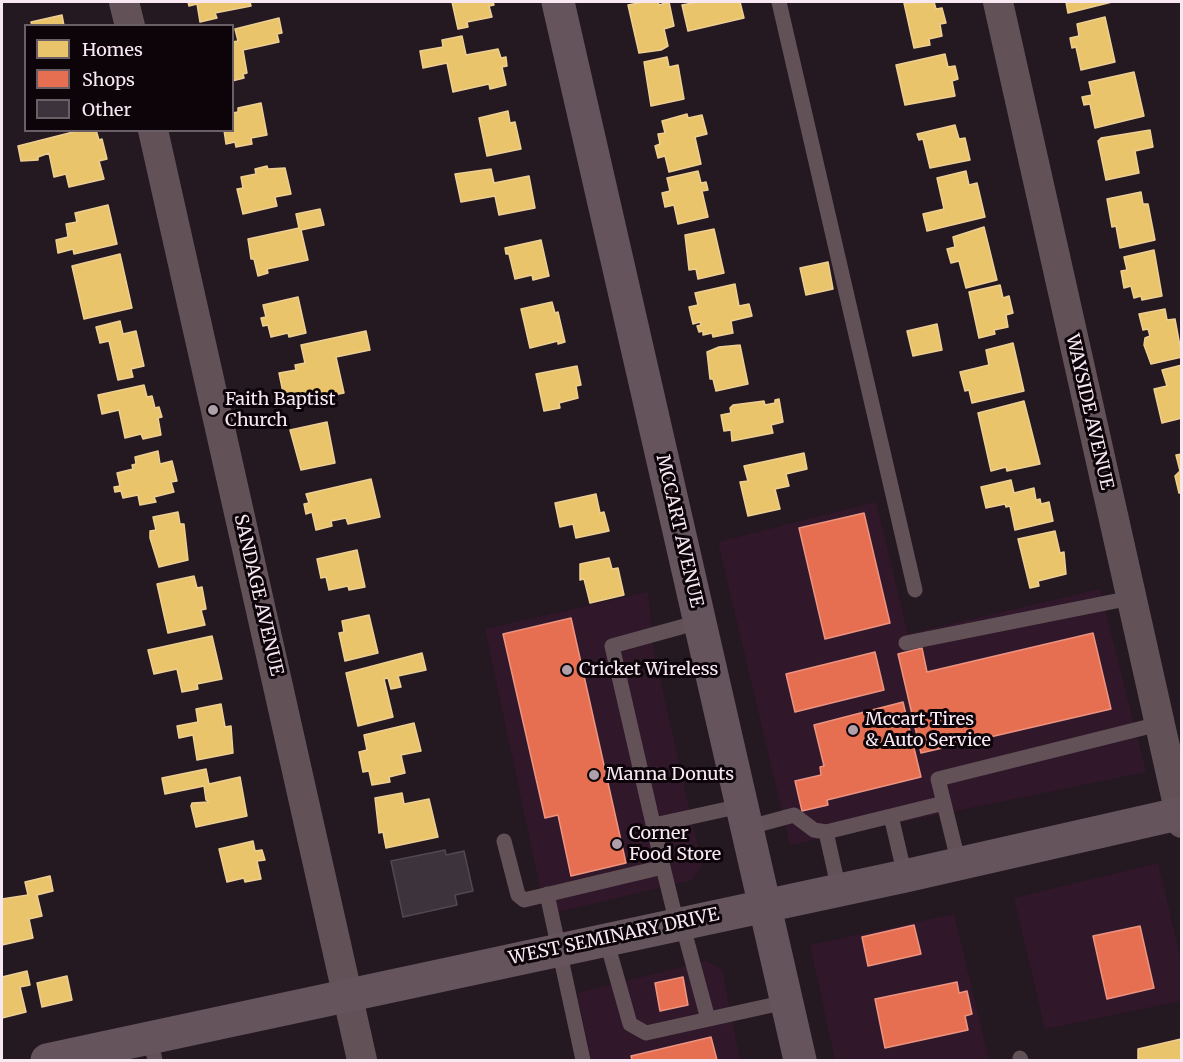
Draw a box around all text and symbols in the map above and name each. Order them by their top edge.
legend [24,24,234,132]
text: Homes [82,38,143,61]
text: Shops [82,68,135,91]
text: Other [82,98,132,121]
street label: WAYSIDE AVENUE [1061,332,1117,492]
place label: Faith Baptist Church [225,389,336,432]
marker: Faith Baptist Church [206,403,220,417]
street label: MCCART AVENUE [651,452,707,610]
street label: SANDAGE AVENUE [229,512,287,678]
place label: Cricket Wireless [579,659,718,681]
marker: Cricket Wireless [560,663,574,677]
place label: Mccart Tires & Auto Service [865,709,991,752]
marker: Mccart Tires & Auto Service [846,723,860,737]
place label: Manna Donuts [606,764,734,786]
marker: Manna Donuts [587,768,601,782]
place label: Corner Food Store [629,823,721,866]
marker: Corner Food Store [610,837,624,851]
street label: WEST SEMINARY DRIVE [507,904,721,970]

